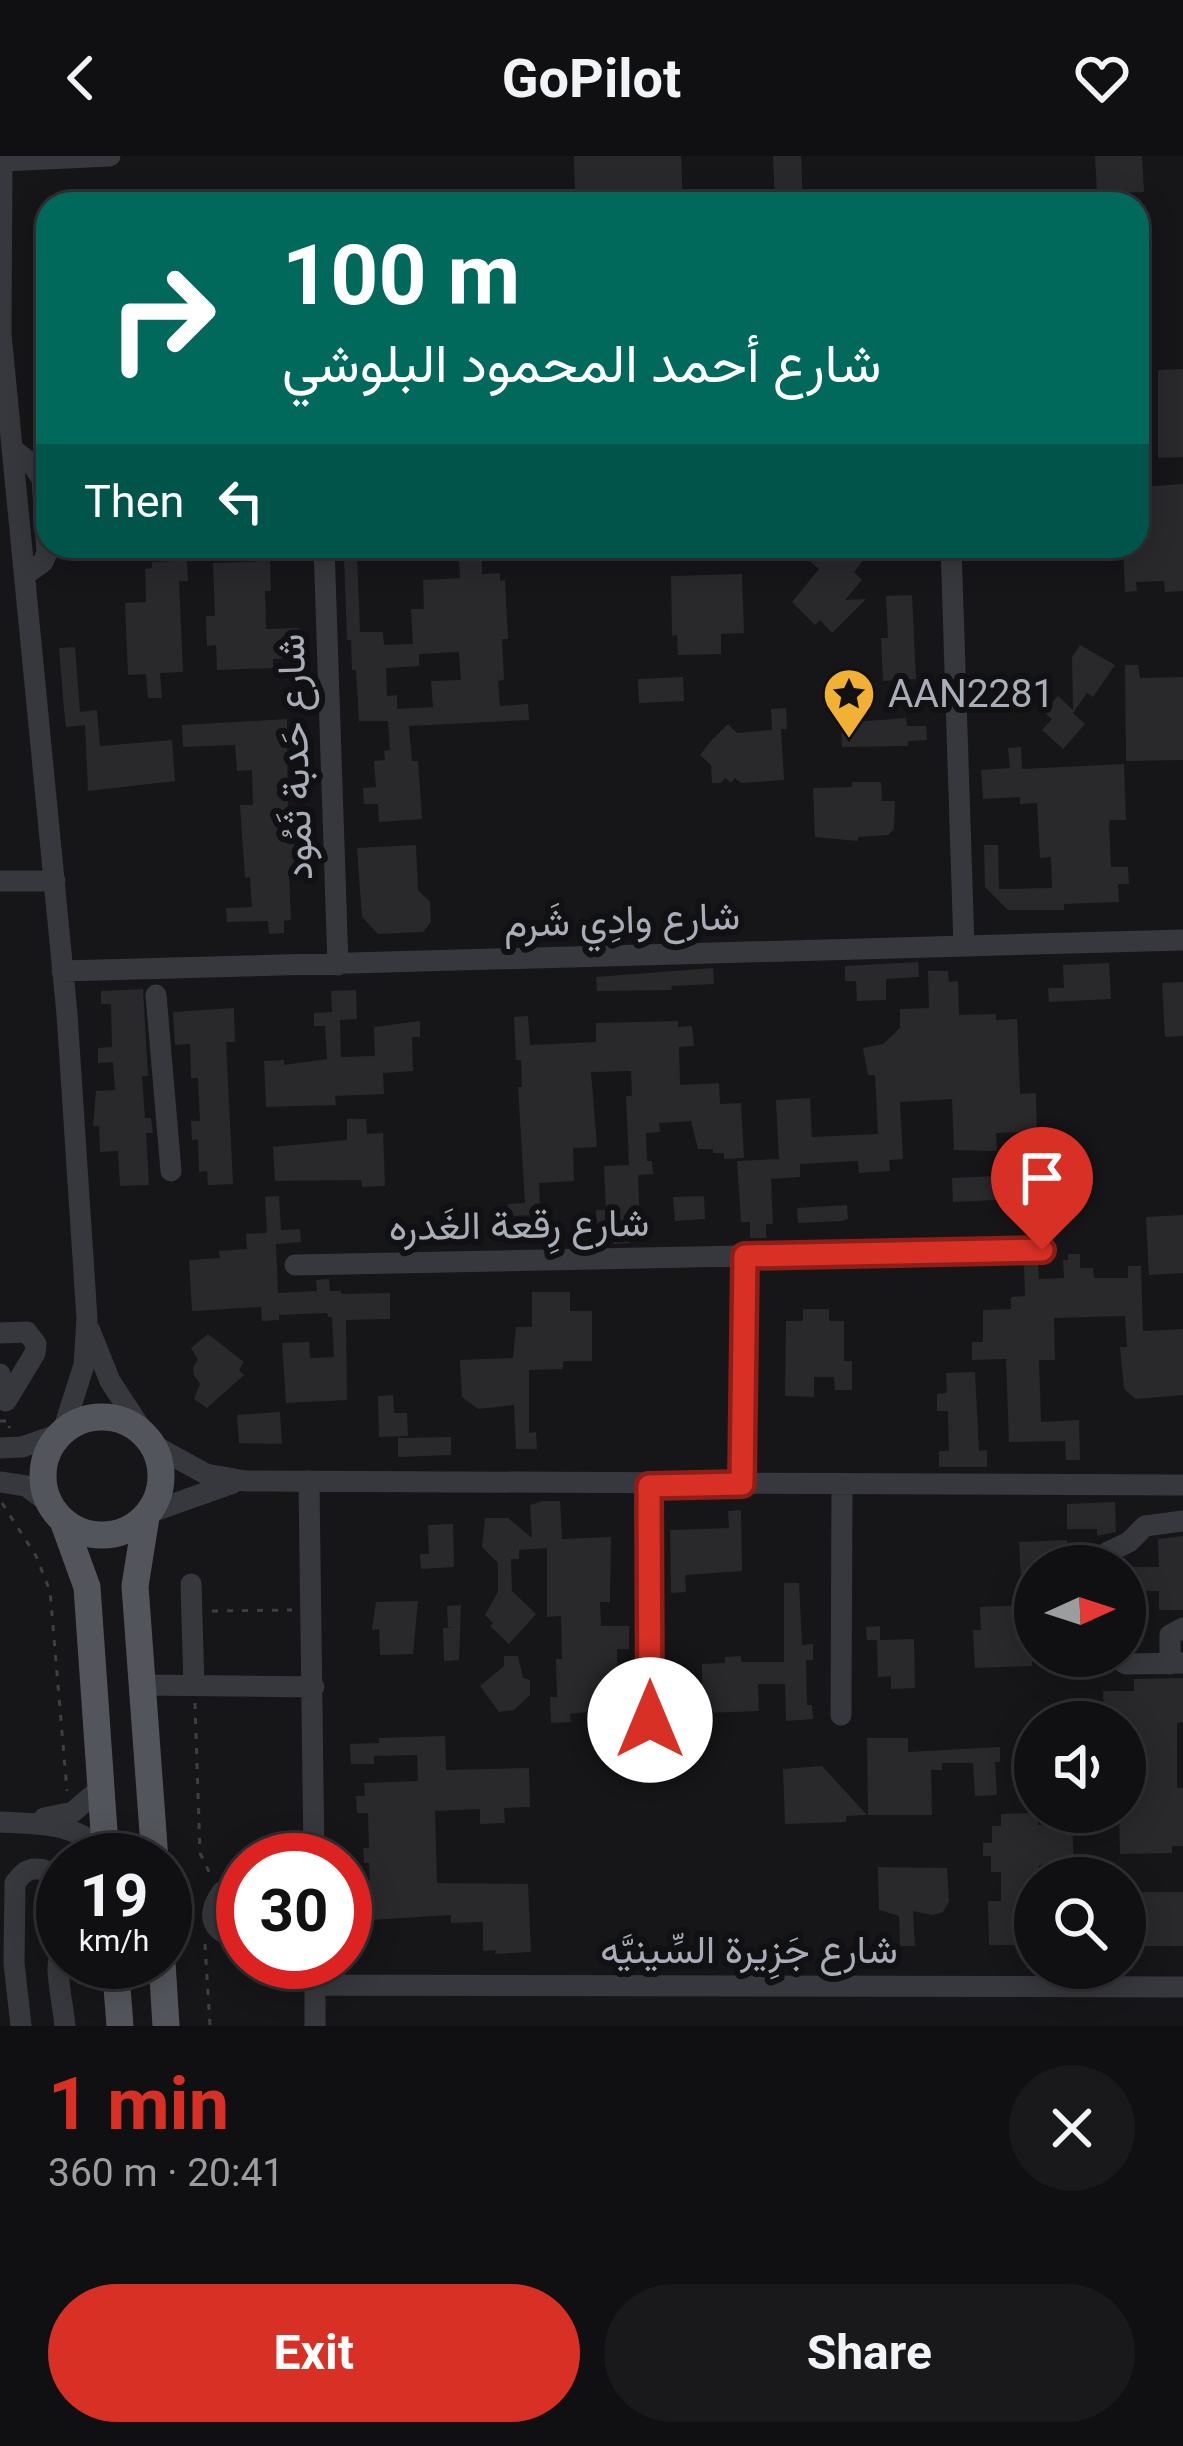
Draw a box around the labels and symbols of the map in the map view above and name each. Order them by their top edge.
street label: شارع حَدبة ثَمُود [268,633,325,881]
place icon: AAN2281 [821,666,877,740]
place label: AAN2281 [888,671,1054,717]
street label: شارع وادِي شَرم [503,893,741,955]
pin [991,1127,1093,1250]
street label: شارع رِقعة الغَدره [388,1200,650,1257]
north arrow [1014,1545,1146,1677]
position arrow [587,1657,713,1783]
speed limit sign: 30 [216,1833,372,1989]
street label: شارع جَزِيرة السِّينيَّه [600,1927,898,1980]

